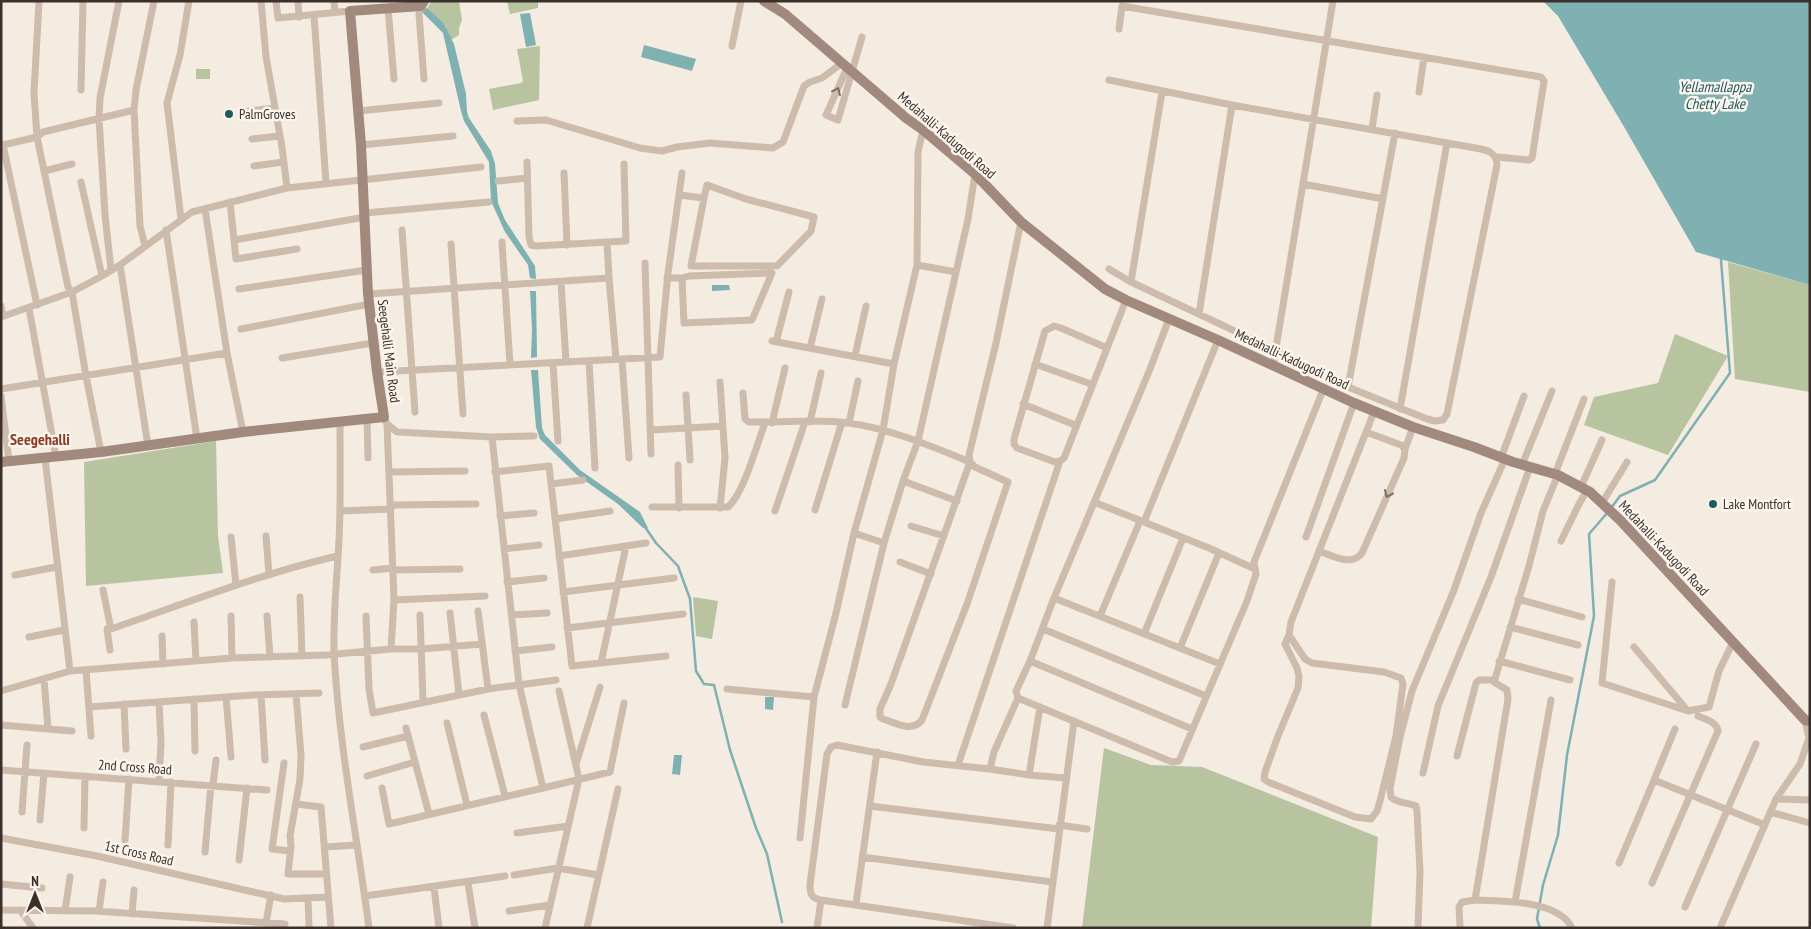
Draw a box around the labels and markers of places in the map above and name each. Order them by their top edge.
place label: PalmGroves [239,105,296,123]
marker: PalmGroves [223,108,235,120]
place label: Lake Montfort [1723,495,1791,513]
marker: Lake Montfort [1707,498,1719,510]

